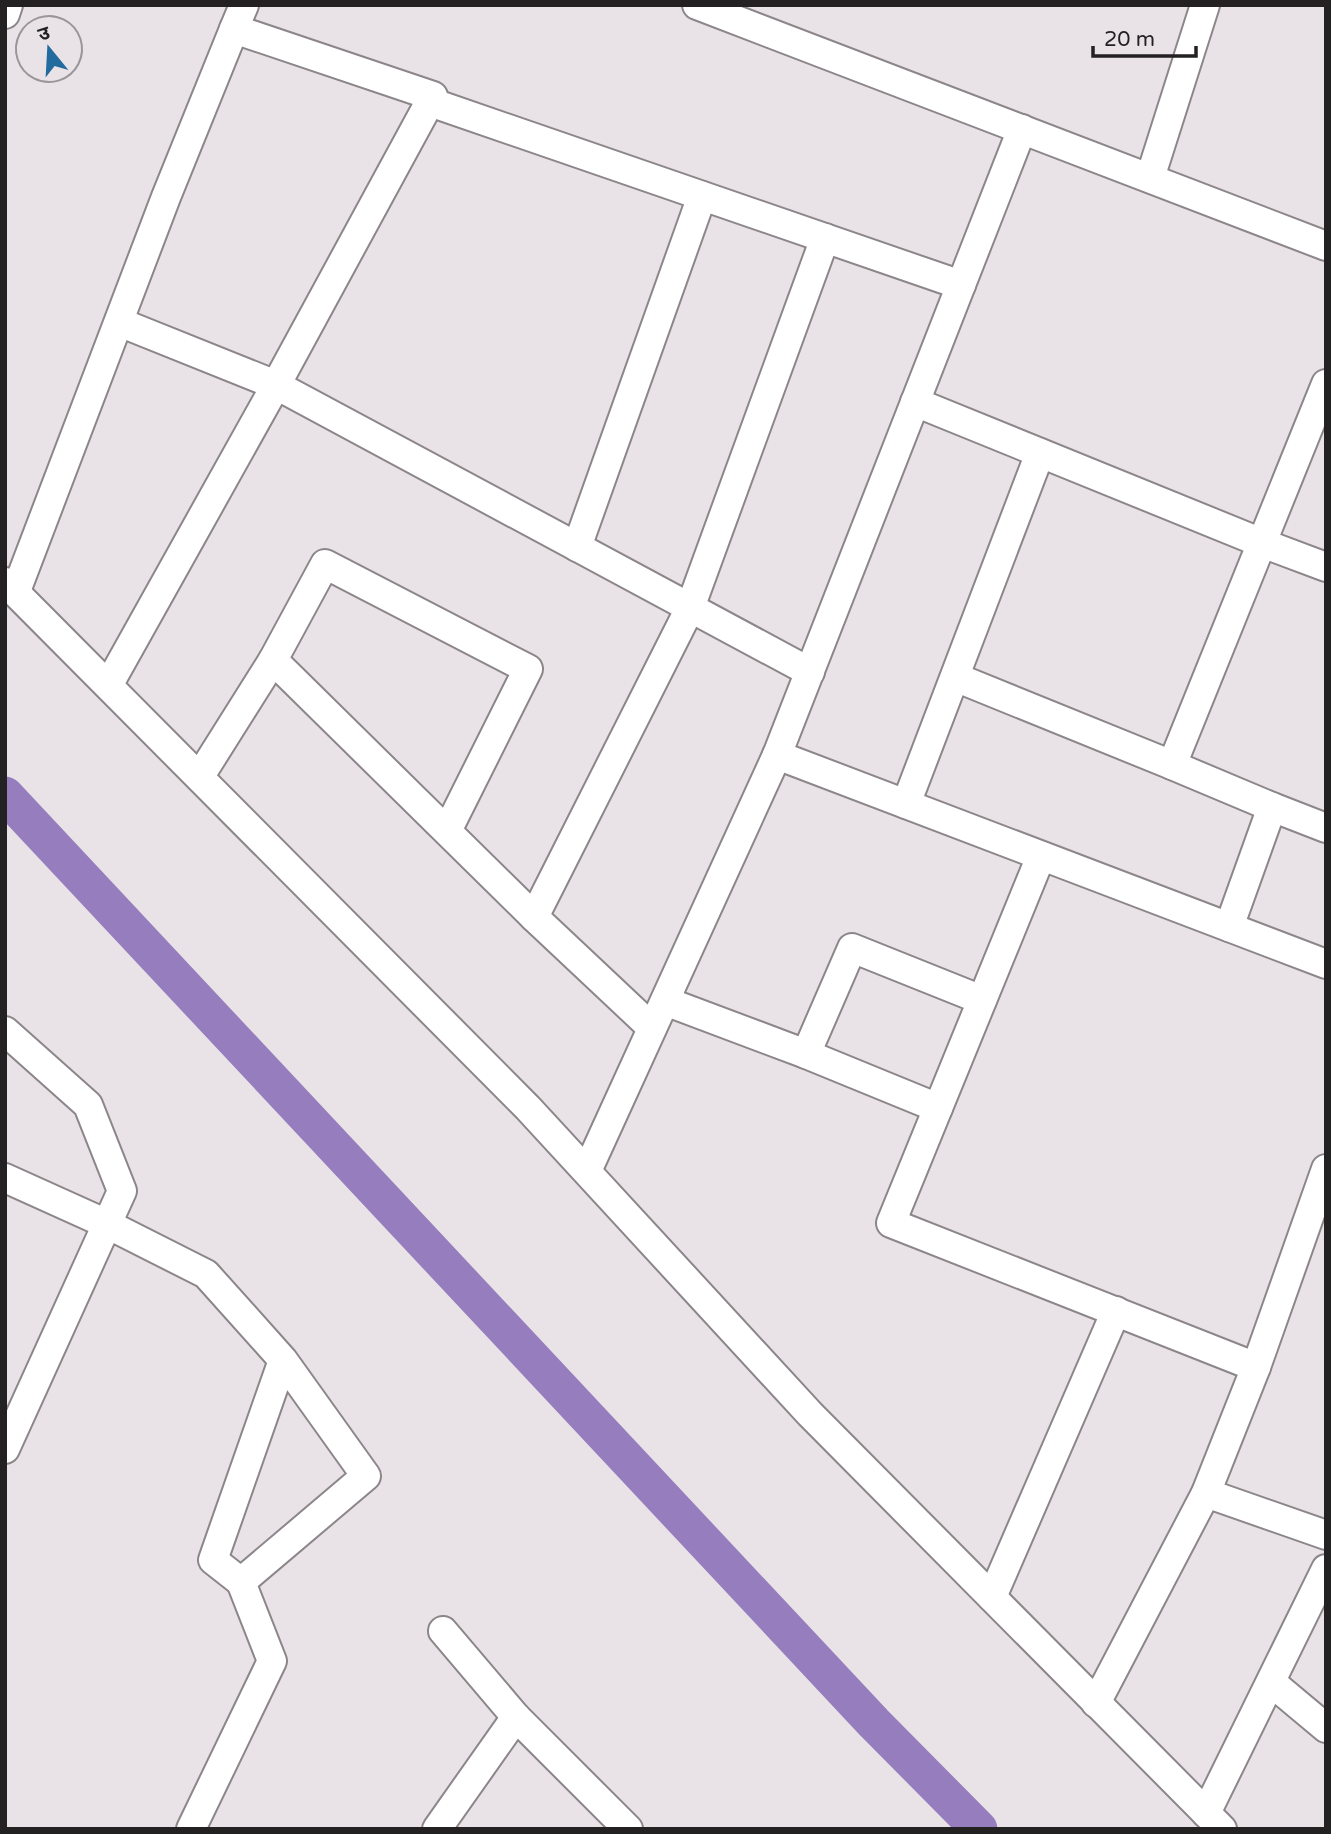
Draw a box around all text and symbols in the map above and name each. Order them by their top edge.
north arrow [14,14,84,84]
scale bar [1093,14,1196,58]
text: उ [35,21,54,46]
text: 20 m [1104,27,1155,52]

